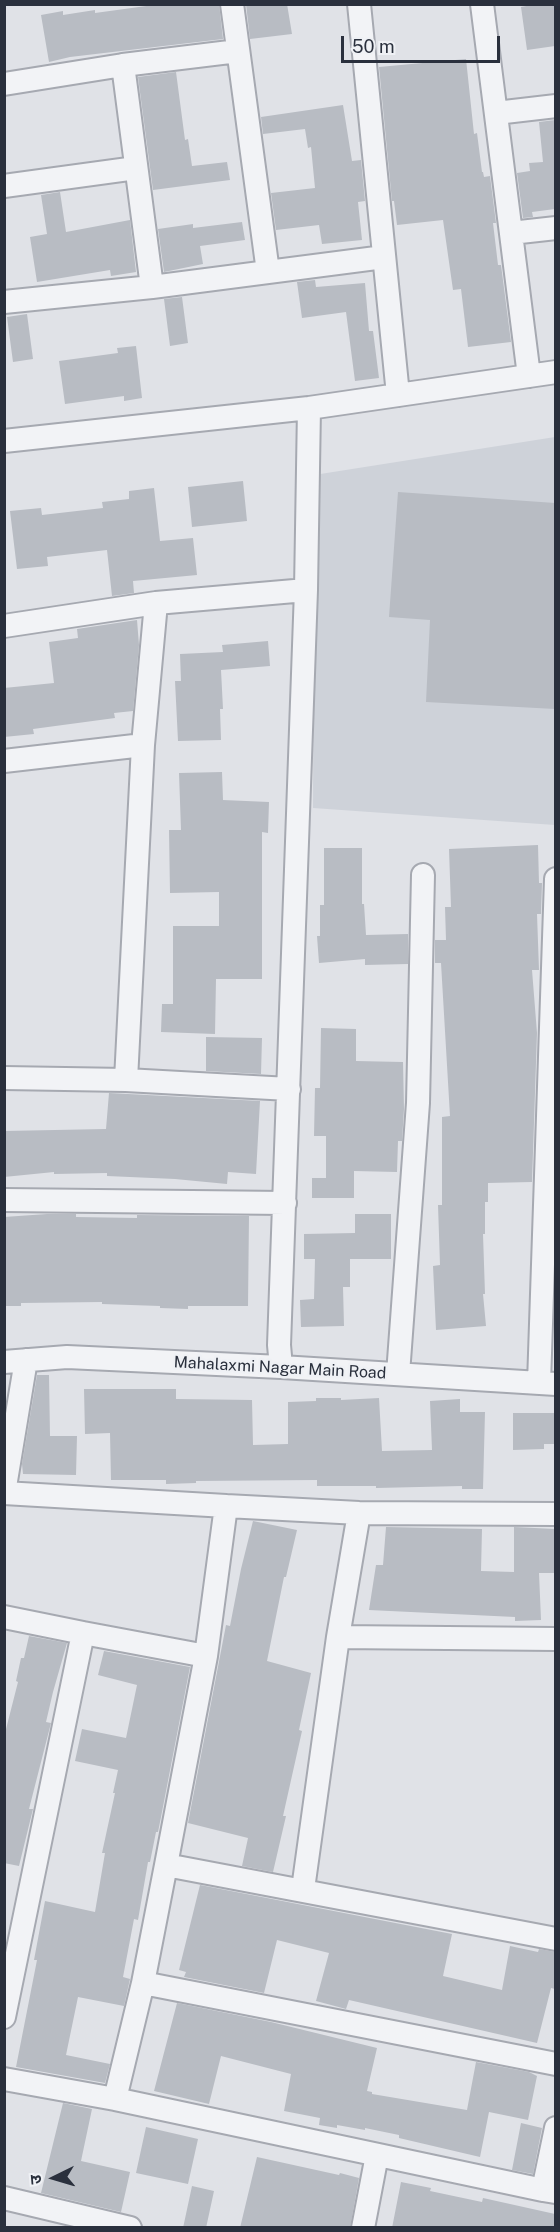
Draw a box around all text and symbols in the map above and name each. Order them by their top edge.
scale bar [344,24,503,62]
text: 50 m [352,36,395,57]
street label: Mahalaxmi Nagar Main Road [173,1353,387,1383]
north arrow [24,2148,84,2208]
text: उ [26,2174,45,2185]

